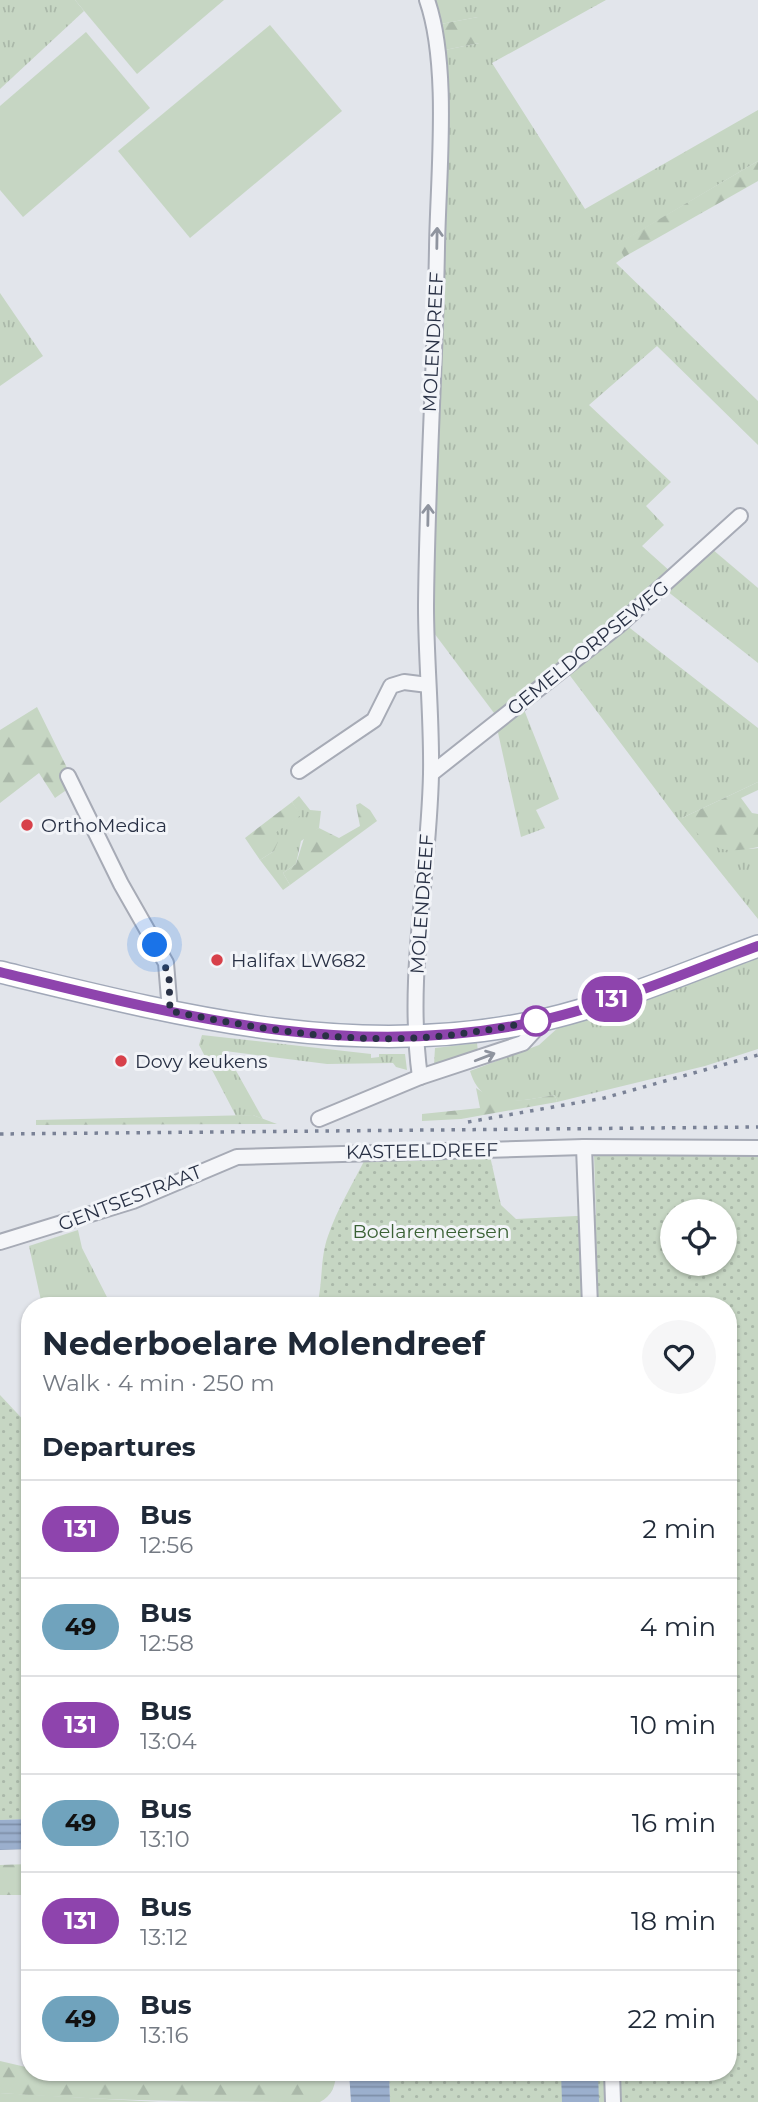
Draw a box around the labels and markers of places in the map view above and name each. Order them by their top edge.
place label: OrthoMedica [41,814,167,837]
marker: OrthoMedica [19,817,35,833]
place label: Halifax LW682 [231,949,366,972]
marker: Halifax LW682 [209,952,225,968]
unlabelled marker [521,1006,551,1036]
place label: Dovy keukens [135,1050,268,1073]
marker: Dovy keukens [113,1053,129,1069]

